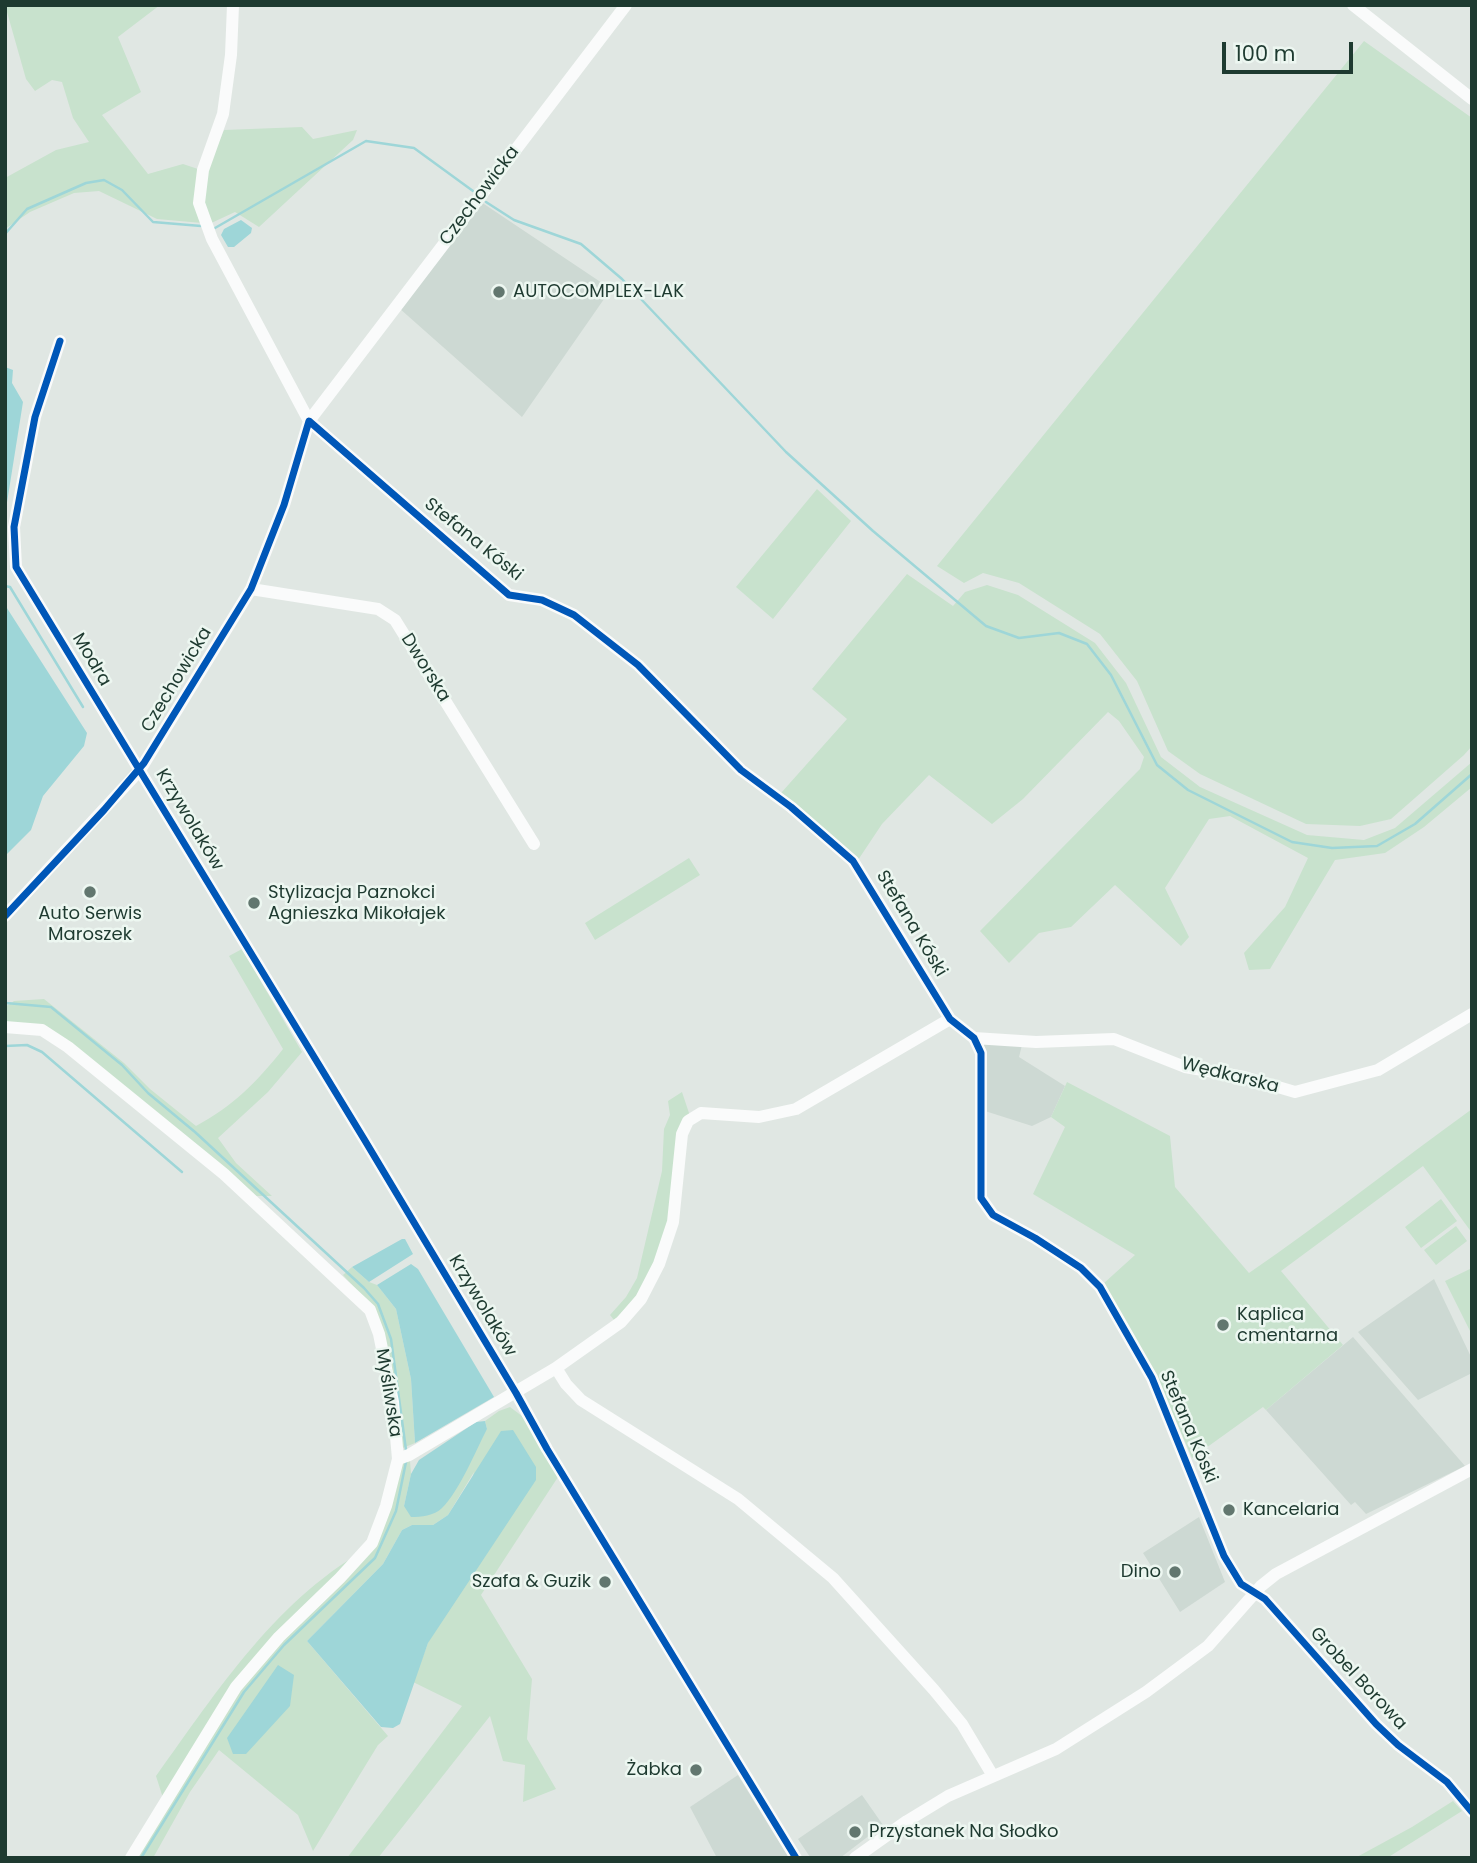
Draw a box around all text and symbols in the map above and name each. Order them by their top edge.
scale bar [1225,28,1356,72]
text: 100 m [1235,39,1295,68]
street label: Czechowicka [436,142,524,250]
place label: AUTOCOMPLEX-LAK [513,281,684,303]
marker: AUTOCOMPLEX-LAK [491,284,507,300]
street label: Stefana Kóski [419,494,527,586]
street label: Czechowicka [137,624,217,736]
street label: Modra [67,630,115,690]
street label: Dworska [396,630,454,706]
street label: Krzywolaków [150,765,228,875]
street label: Stefana Kóski [871,867,951,981]
place label: Stylizacja Paznokci Agnieszka Mikołajek [268,882,446,924]
marker: Auto Serwis Maroszek [82,884,98,900]
marker: Stylizacja Paznokci Agnieszka Mikołajek [246,895,262,911]
place label: Auto Serwis Maroszek [38,903,142,946]
street label: Wędkarska [1179,1053,1281,1099]
street label: Krzywolaków [443,1251,521,1361]
place label: Kaplica cmentarna [1237,1304,1338,1346]
marker: Kaplica cmentarna [1215,1317,1231,1333]
street label: Myśliwska [370,1347,406,1439]
street label: Stefana Kóski [1155,1367,1221,1487]
place label: Kancelaria [1243,1499,1339,1521]
marker: Kancelaria [1221,1502,1237,1518]
place label: Dino [1121,1561,1161,1583]
marker: Dino [1167,1564,1183,1580]
place label: Szafa & Guzik [472,1571,591,1593]
marker: Szafa & Guzik [597,1574,613,1590]
street label: Grobel Borowa [1305,1623,1411,1735]
place label: Żabka [626,1759,682,1781]
marker: Żabka [688,1762,704,1778]
place label: Przystanek Na Słodko [869,1821,1059,1843]
marker: Przystanek Na Słodko [847,1824,863,1840]

